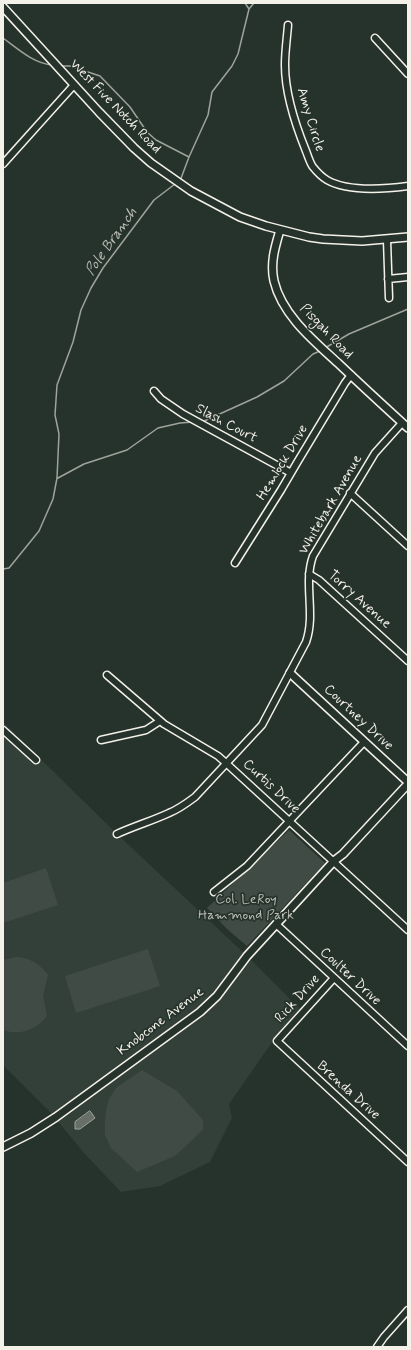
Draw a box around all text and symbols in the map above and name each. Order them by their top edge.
street label: West Five Notch Road [66,56,164,158]
street label: Amy Circle [292,86,328,154]
water label: Pole Branch [82,205,142,279]
street label: Pisgah Road [296,301,356,363]
street label: Slash Court [192,401,260,447]
street label: Hemlock Drive [254,422,312,504]
street label: Whitebark Avenue [296,452,366,558]
street label: Torry Avenue [324,567,394,633]
street label: Courtney Drive [320,682,396,754]
street label: Curtis Drive [239,756,303,818]
park label: Col. LeRoy Hammond Park [198,892,294,924]
street label: Coulter Drive [316,944,384,1010]
street label: Rick Drive [272,971,324,1027]
street label: Knobcone Avenue [115,984,207,1060]
street label: Brenda Drive [313,1058,383,1124]

